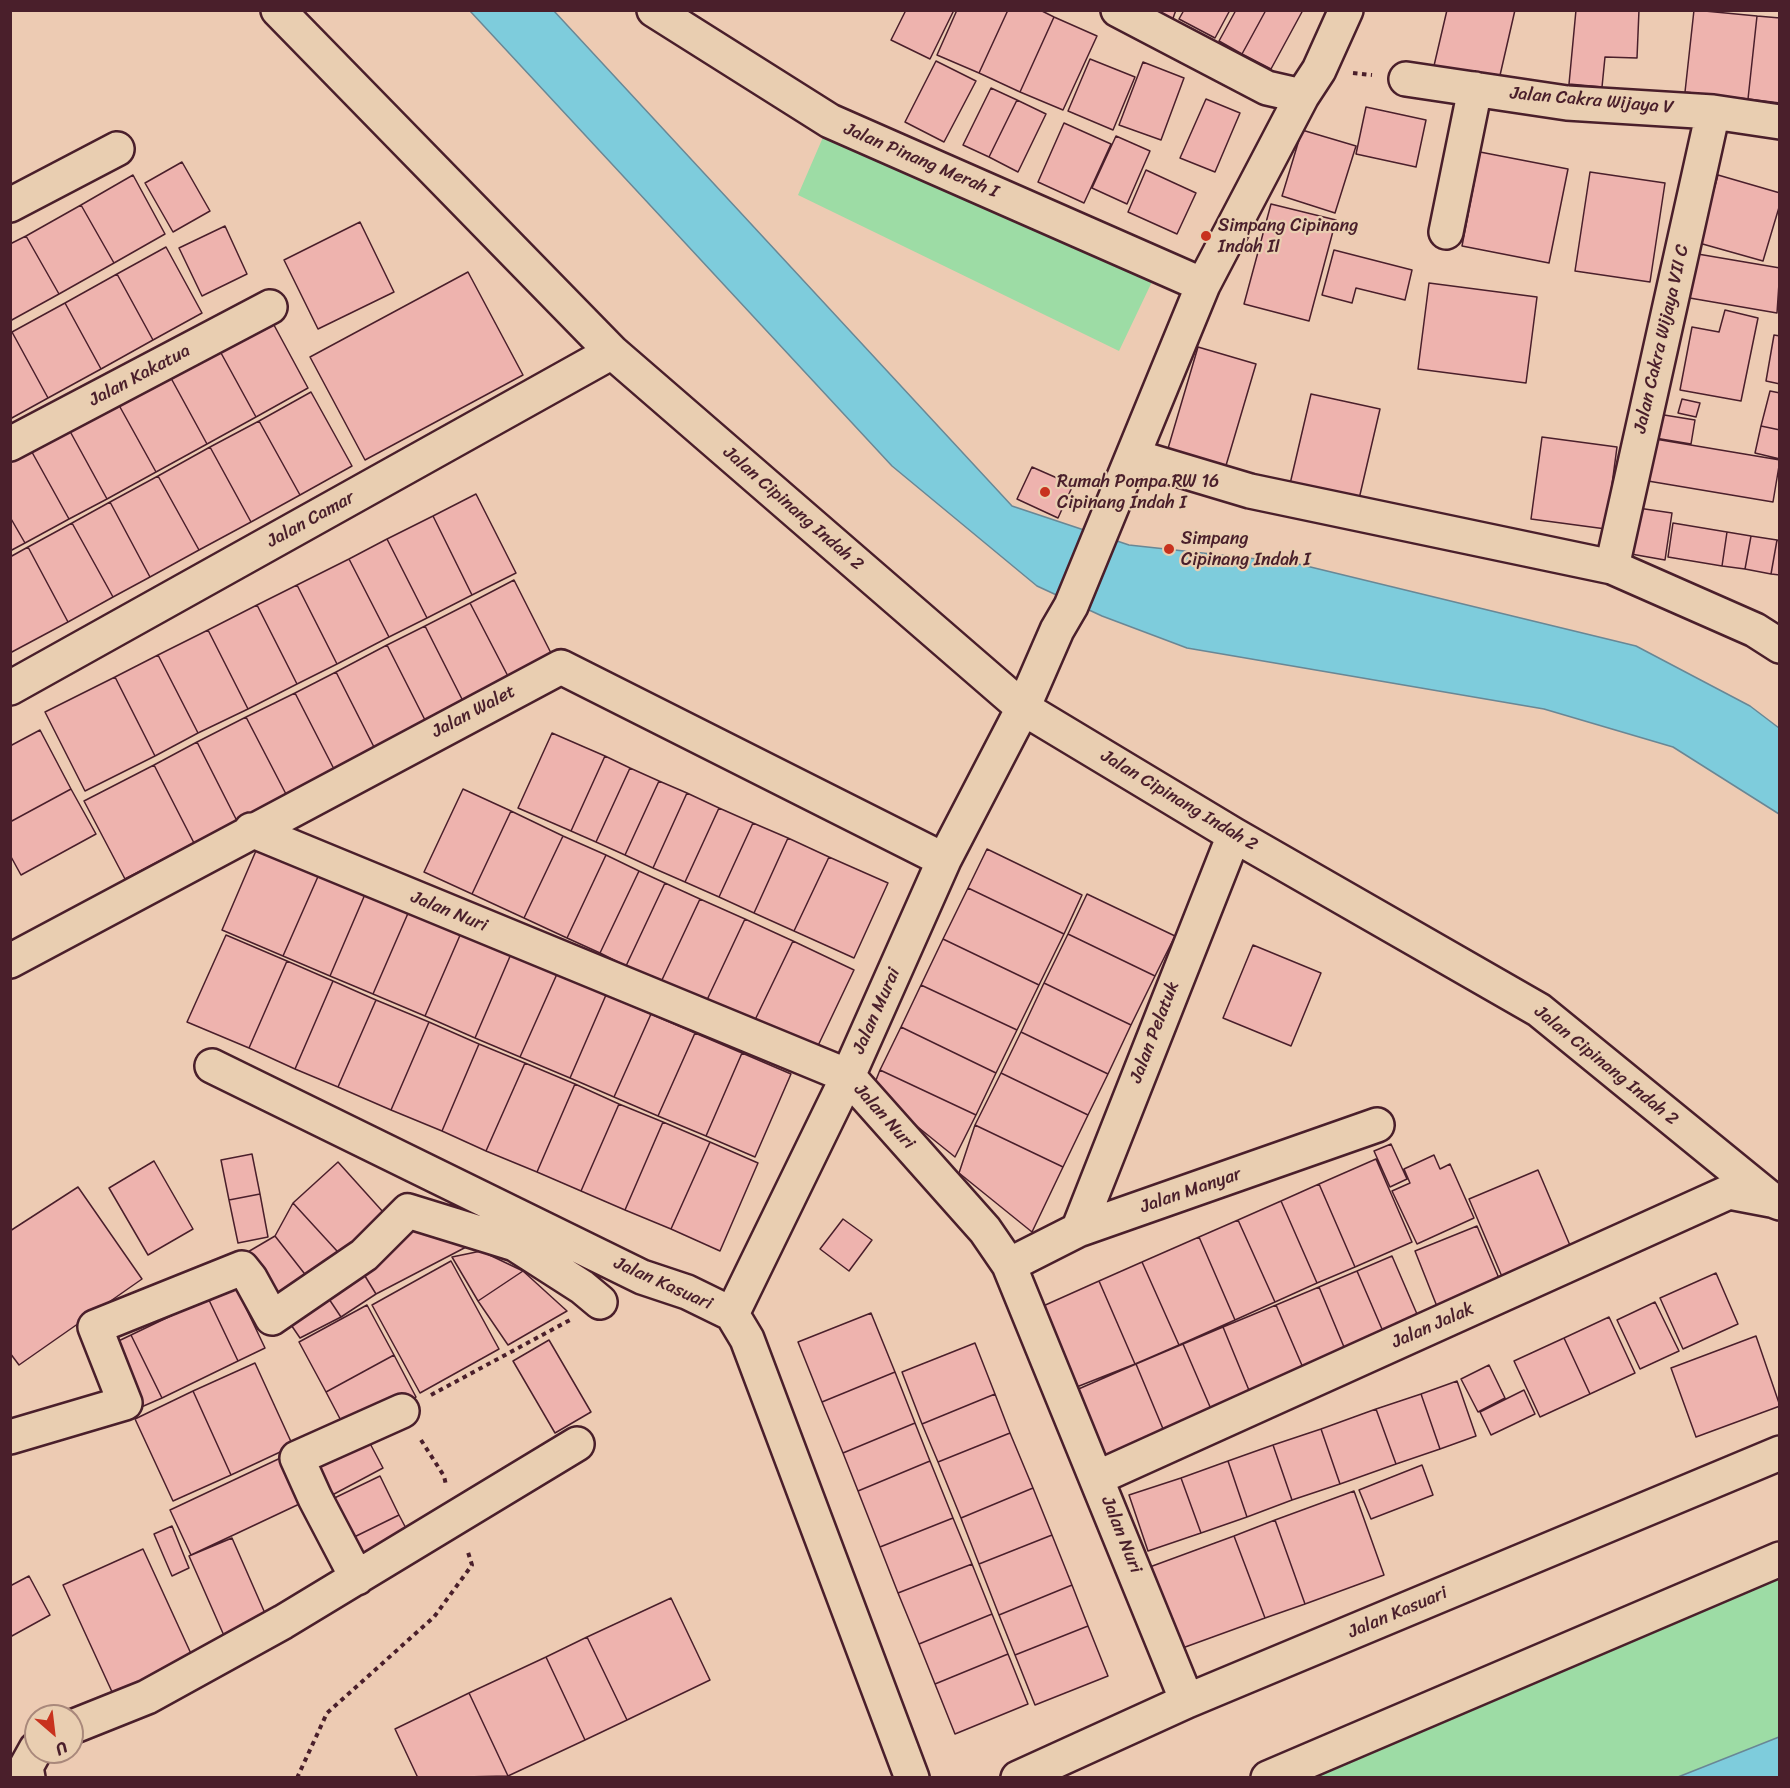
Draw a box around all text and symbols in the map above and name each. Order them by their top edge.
street label: Jalan Cakra Wijaya V [1509,83,1675,119]
street label: Jalan Pinang Merah I [841,119,1001,203]
place label: Simpang Cipinang Indah II [1218,215,1358,258]
marker: Simpang Cipinang Indah II [1199,229,1213,243]
street label: Jalan Cakra Wijaya VII C [1630,243,1694,435]
street label: Jalan Kakatua [86,340,194,412]
street label: Jalan Cipinang Indah 2 [718,442,868,576]
place label: Rumah Pompa RW 16 Cipinang Indah I [1057,471,1219,514]
marker: Rumah Pompa RW 16 Cipinang Indah I [1038,485,1052,499]
street label: Jalan Camar [264,487,358,553]
place label: Simpang Cipinang Indah I [1181,528,1311,570]
marker: Simpang Cipinang Indah I [1162,542,1176,556]
street label: Jalan Walet [429,681,519,743]
street label: Jalan Cipinang Indah 2 [1097,746,1261,856]
street label: Jalan Nuri [408,887,490,937]
street label: Jalan Murai [848,965,906,1057]
street label: Jalan Pelatuk [1126,978,1184,1086]
street label: Jalan Cipinang Indah 2 [1530,1001,1682,1131]
street label: Jalan Nuri [849,1080,919,1154]
street label: Jalan Manyar [1138,1164,1244,1218]
street label: Jalan Kasuari [611,1253,715,1315]
street label: Jalan Jalak [1389,1298,1477,1354]
street label: Jalan Nuri [1096,1494,1146,1576]
street label: Jalan Kasuari [1345,1582,1451,1644]
north arrow [24,1704,84,1764]
text: U [50,1733,73,1764]

